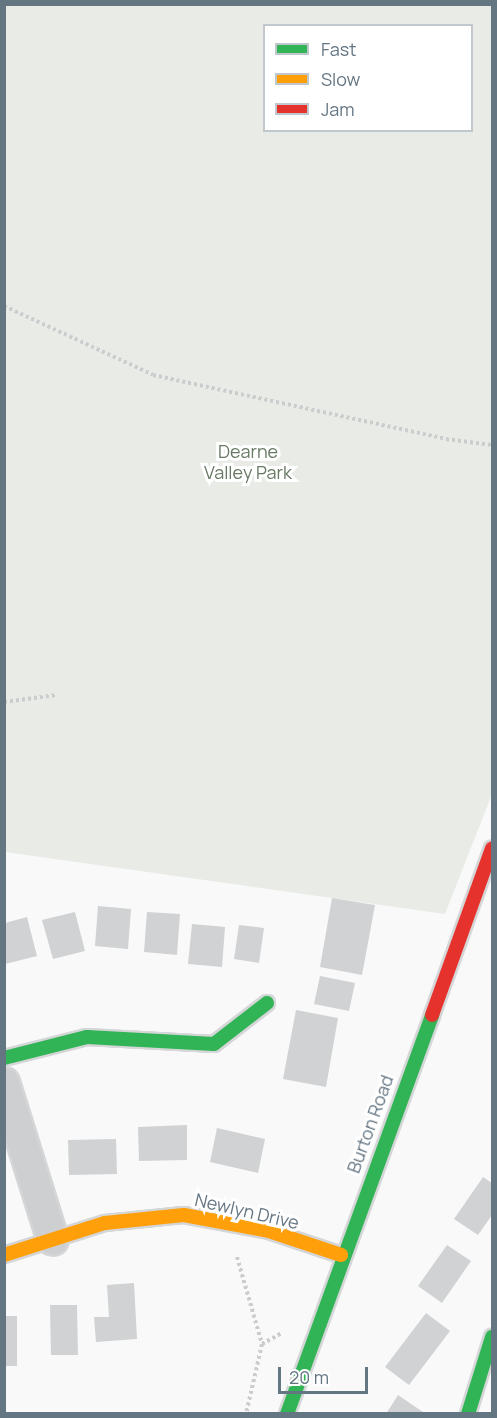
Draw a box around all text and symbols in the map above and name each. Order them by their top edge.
legend [263,24,473,132]
text: Fast [321,37,356,61]
text: Slow [321,67,360,91]
text: Jam [321,97,355,121]
park label: Dearne Valley Park [204,441,292,484]
street label: Burton Road [342,1072,398,1176]
street label: Newlyn Drive [193,1189,301,1233]
scale bar [281,1355,371,1393]
text: 20 m [289,1365,329,1389]

